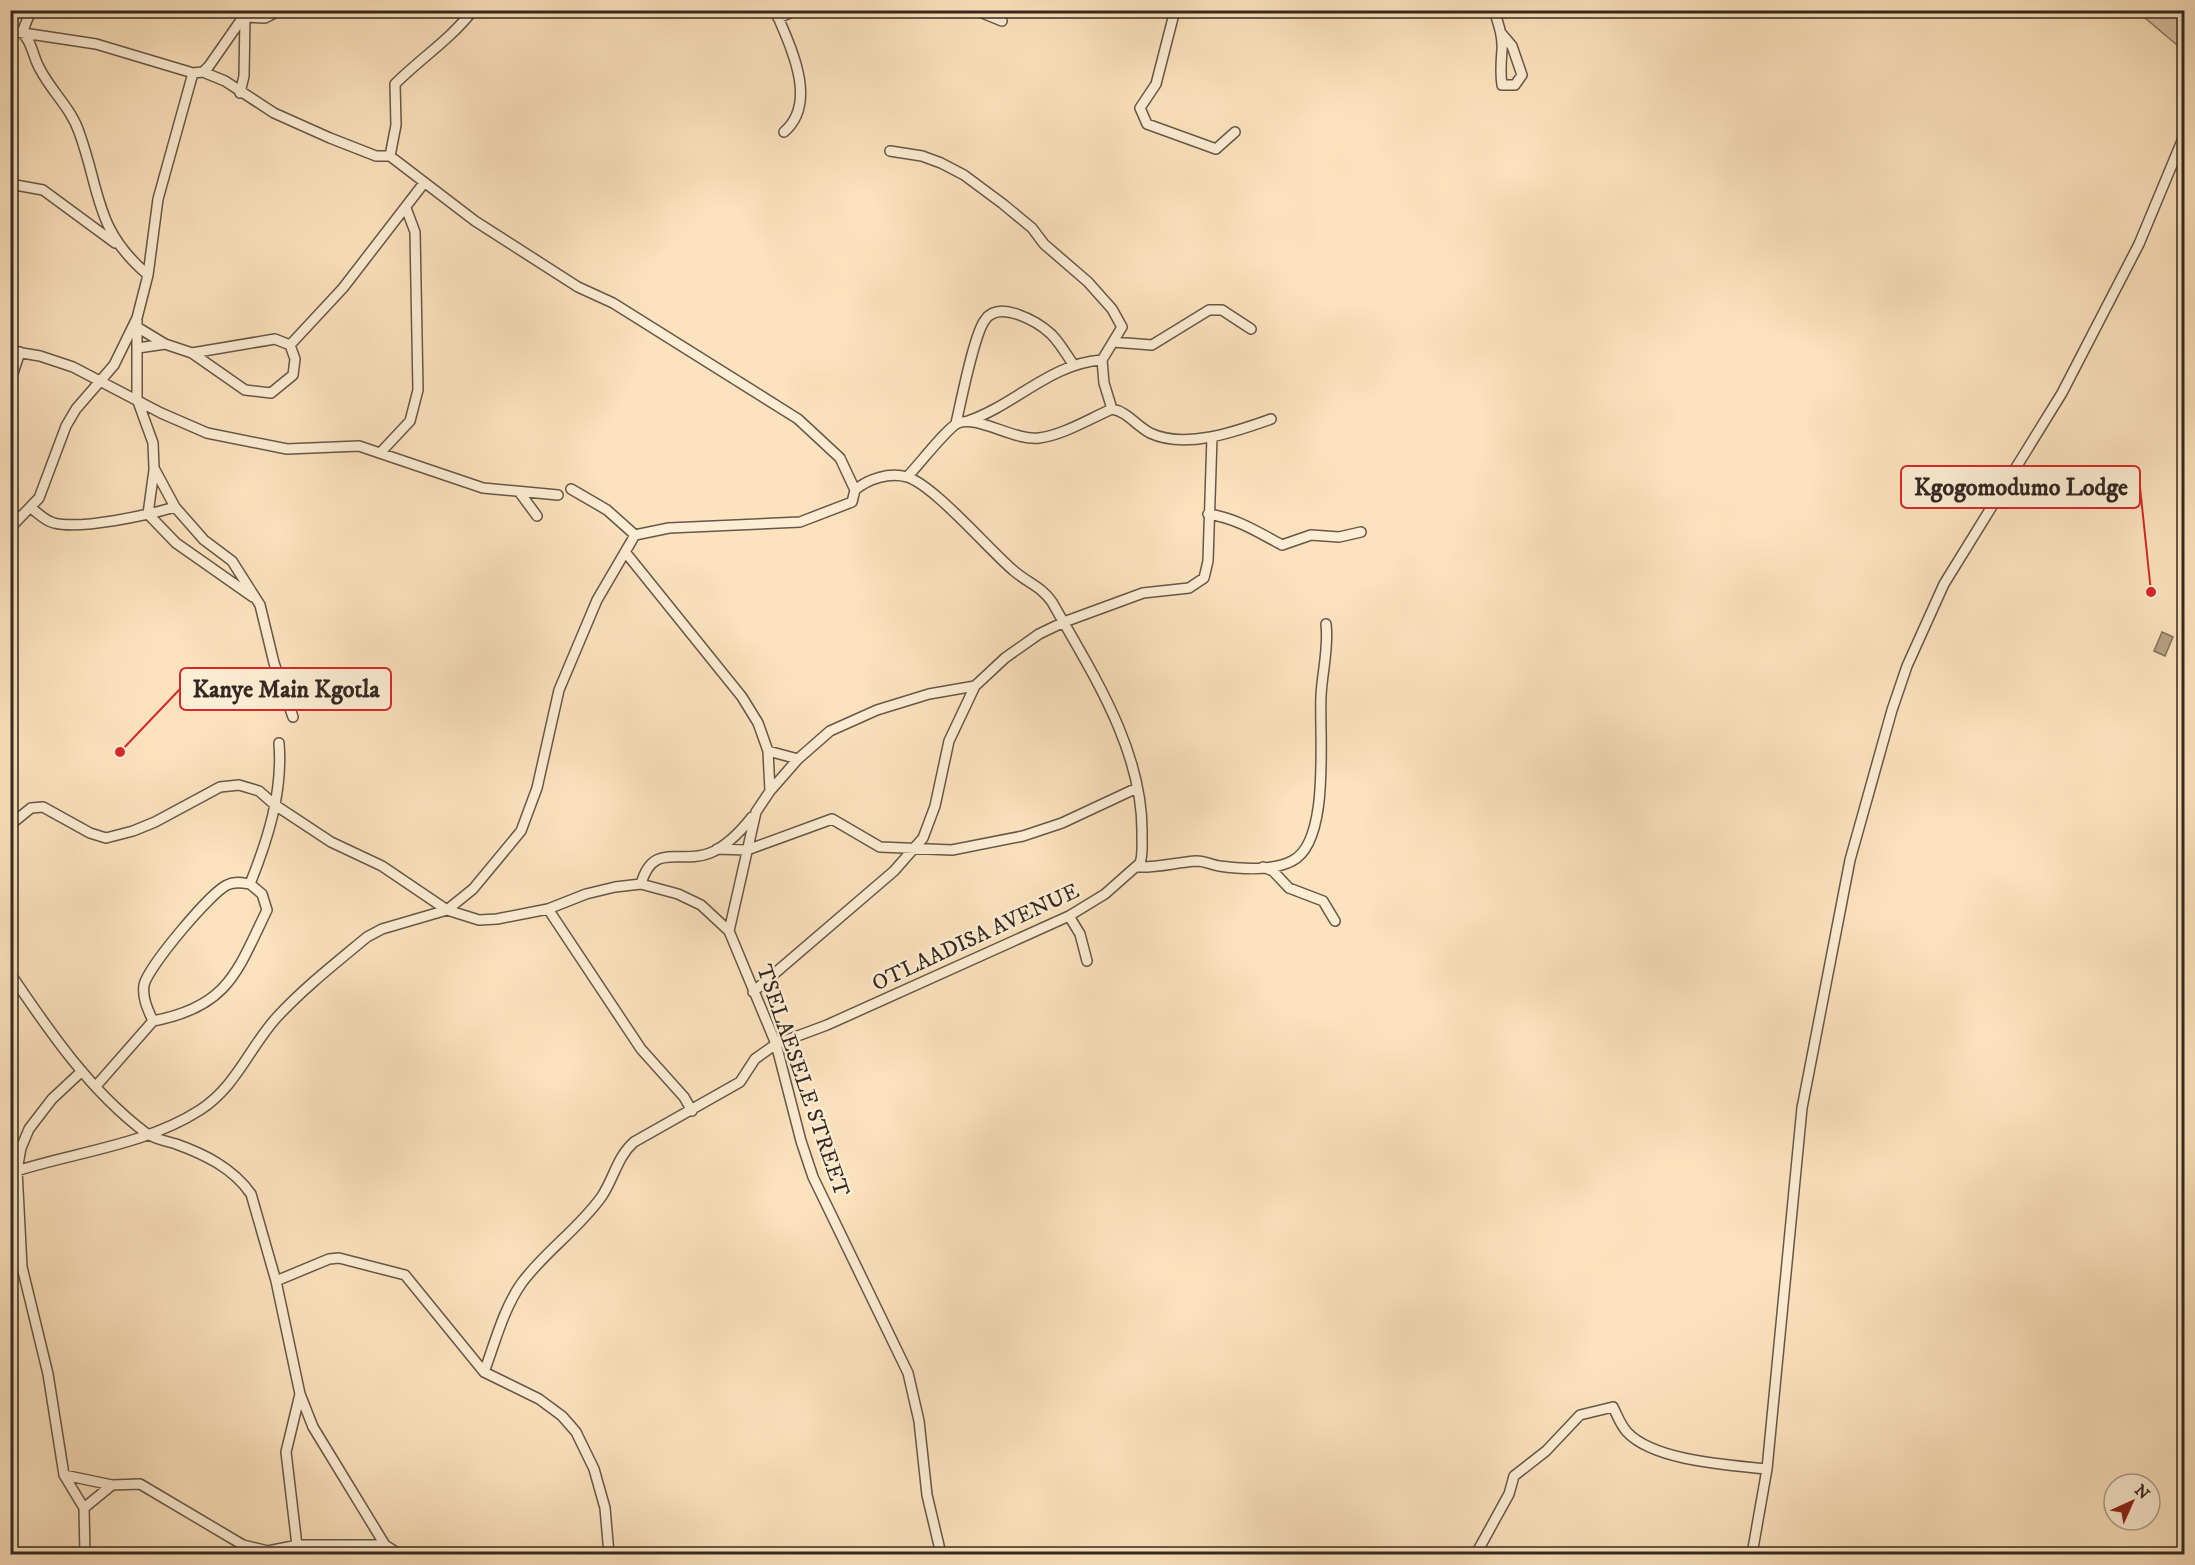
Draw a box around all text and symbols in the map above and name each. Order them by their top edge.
callout: Kgogomodumo Lodge [1901,466,2140,508]
text: Kgogomodumo Lodge [1914,473,2128,503]
callout: Kanye Main Kgotla [180,668,391,710]
text: Kanye Main Kgotla [192,675,380,705]
street label: OTLAADISA AVENUE [868,877,1084,997]
street label: TSELAESELE STREET [750,961,855,1200]
north arrow [2102,1472,2162,1532]
text: N [2130,1480,2154,1504]

